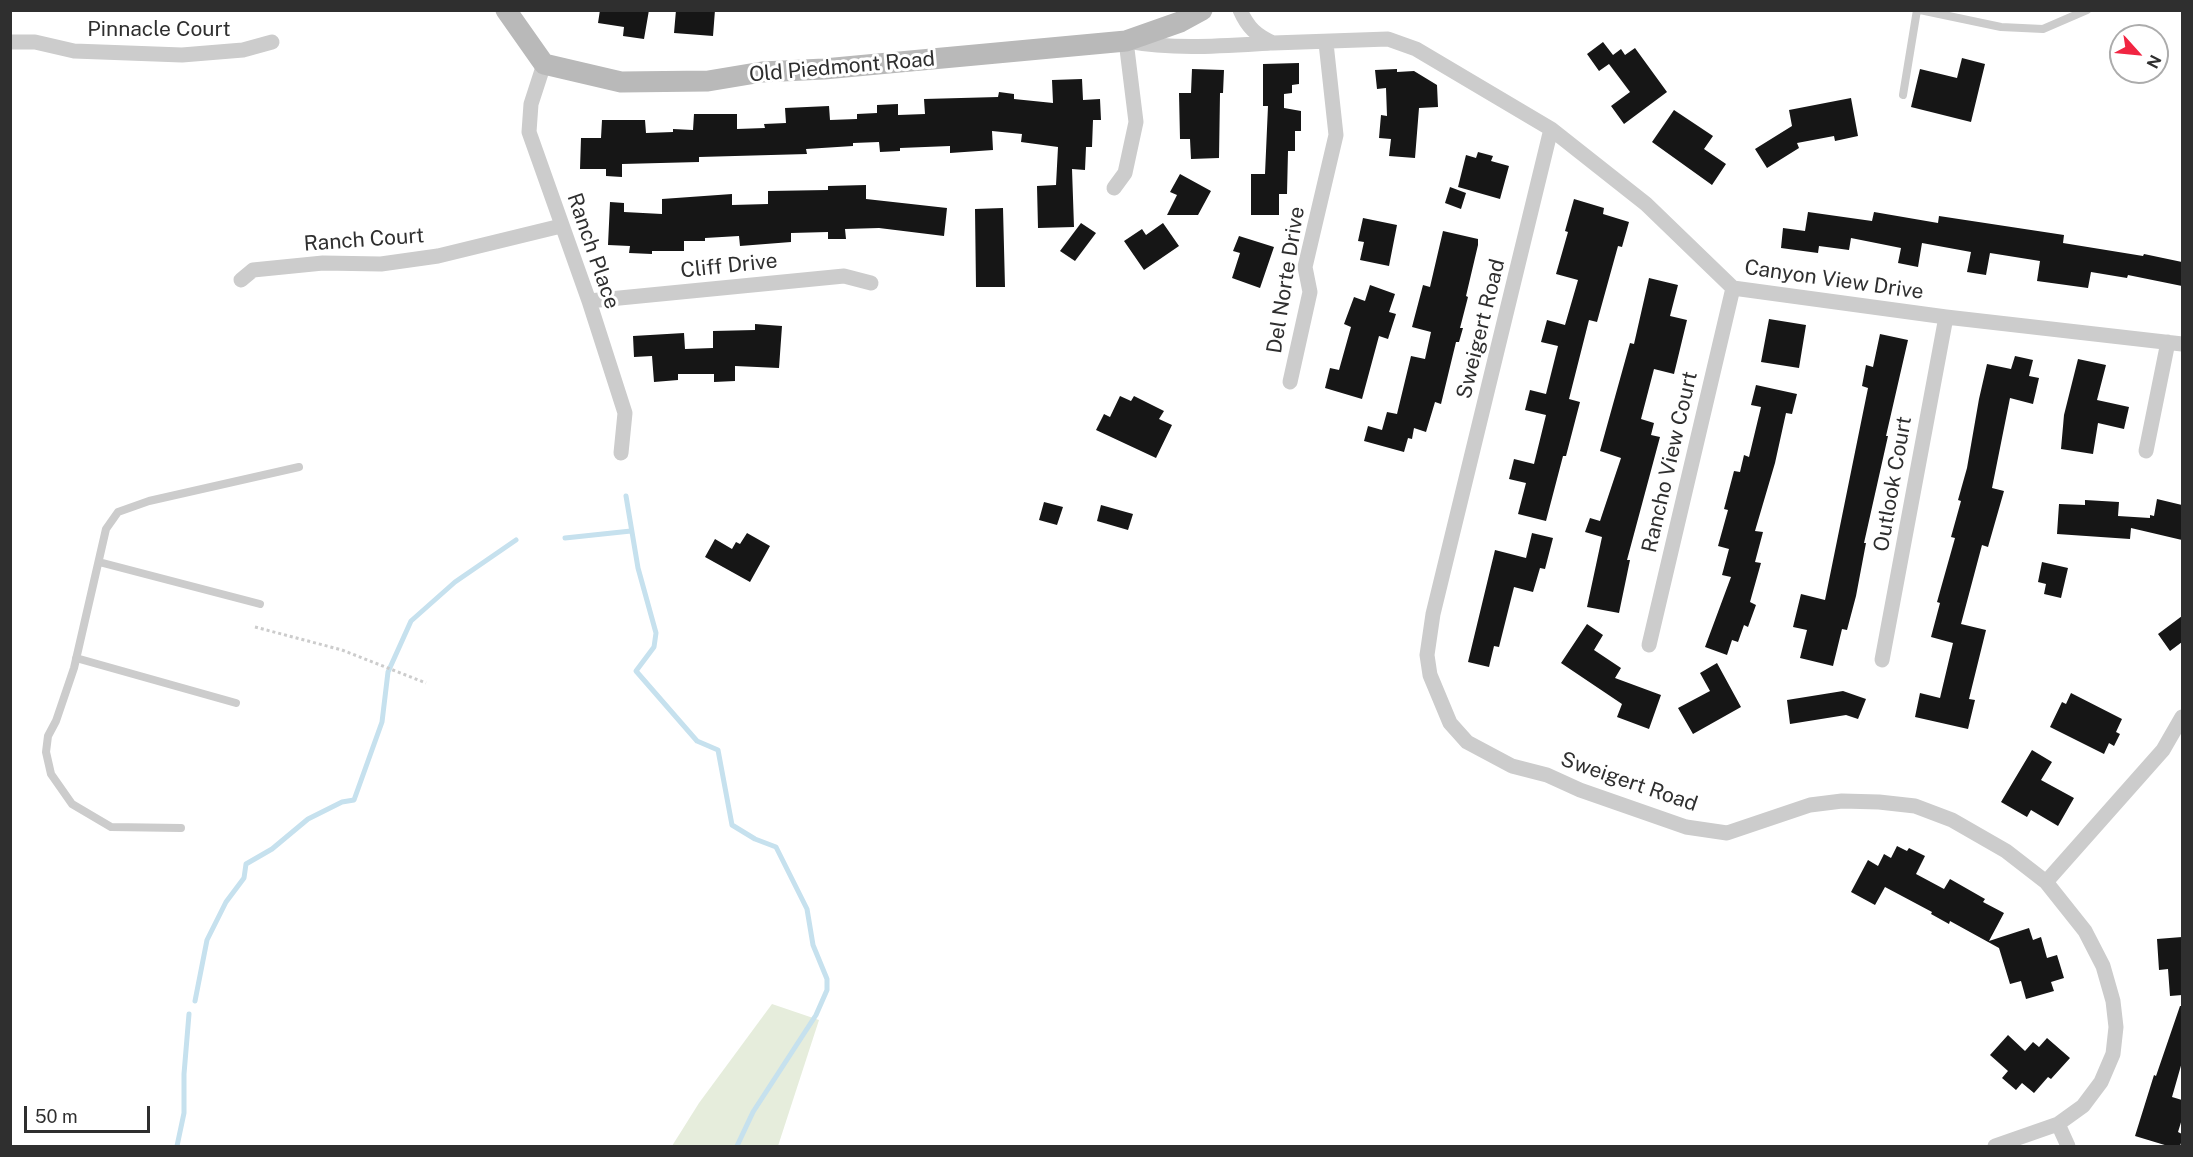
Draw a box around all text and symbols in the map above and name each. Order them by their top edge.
street label: Pinnacle Court [87,17,231,43]
north arrow [2109,24,2169,84]
street label: Old Piedmont Road [748,46,936,88]
text: N [2142,52,2165,71]
street label: Ranch Place [561,190,625,312]
street label: Del Norte Drive [1262,205,1310,355]
street label: Ranch Court [303,223,425,257]
street label: Cliff Drive [679,248,779,284]
street label: Canyon View Drive [1743,255,1925,305]
street label: Sweigert Road [1451,257,1511,401]
street label: Rancho View Court [1637,369,1703,555]
street label: Outlook Court [1869,414,1917,554]
street label: Sweigert Road [1557,747,1701,817]
scale bar [27,1094,153,1132]
text: 50 m [35,1106,78,1127]

